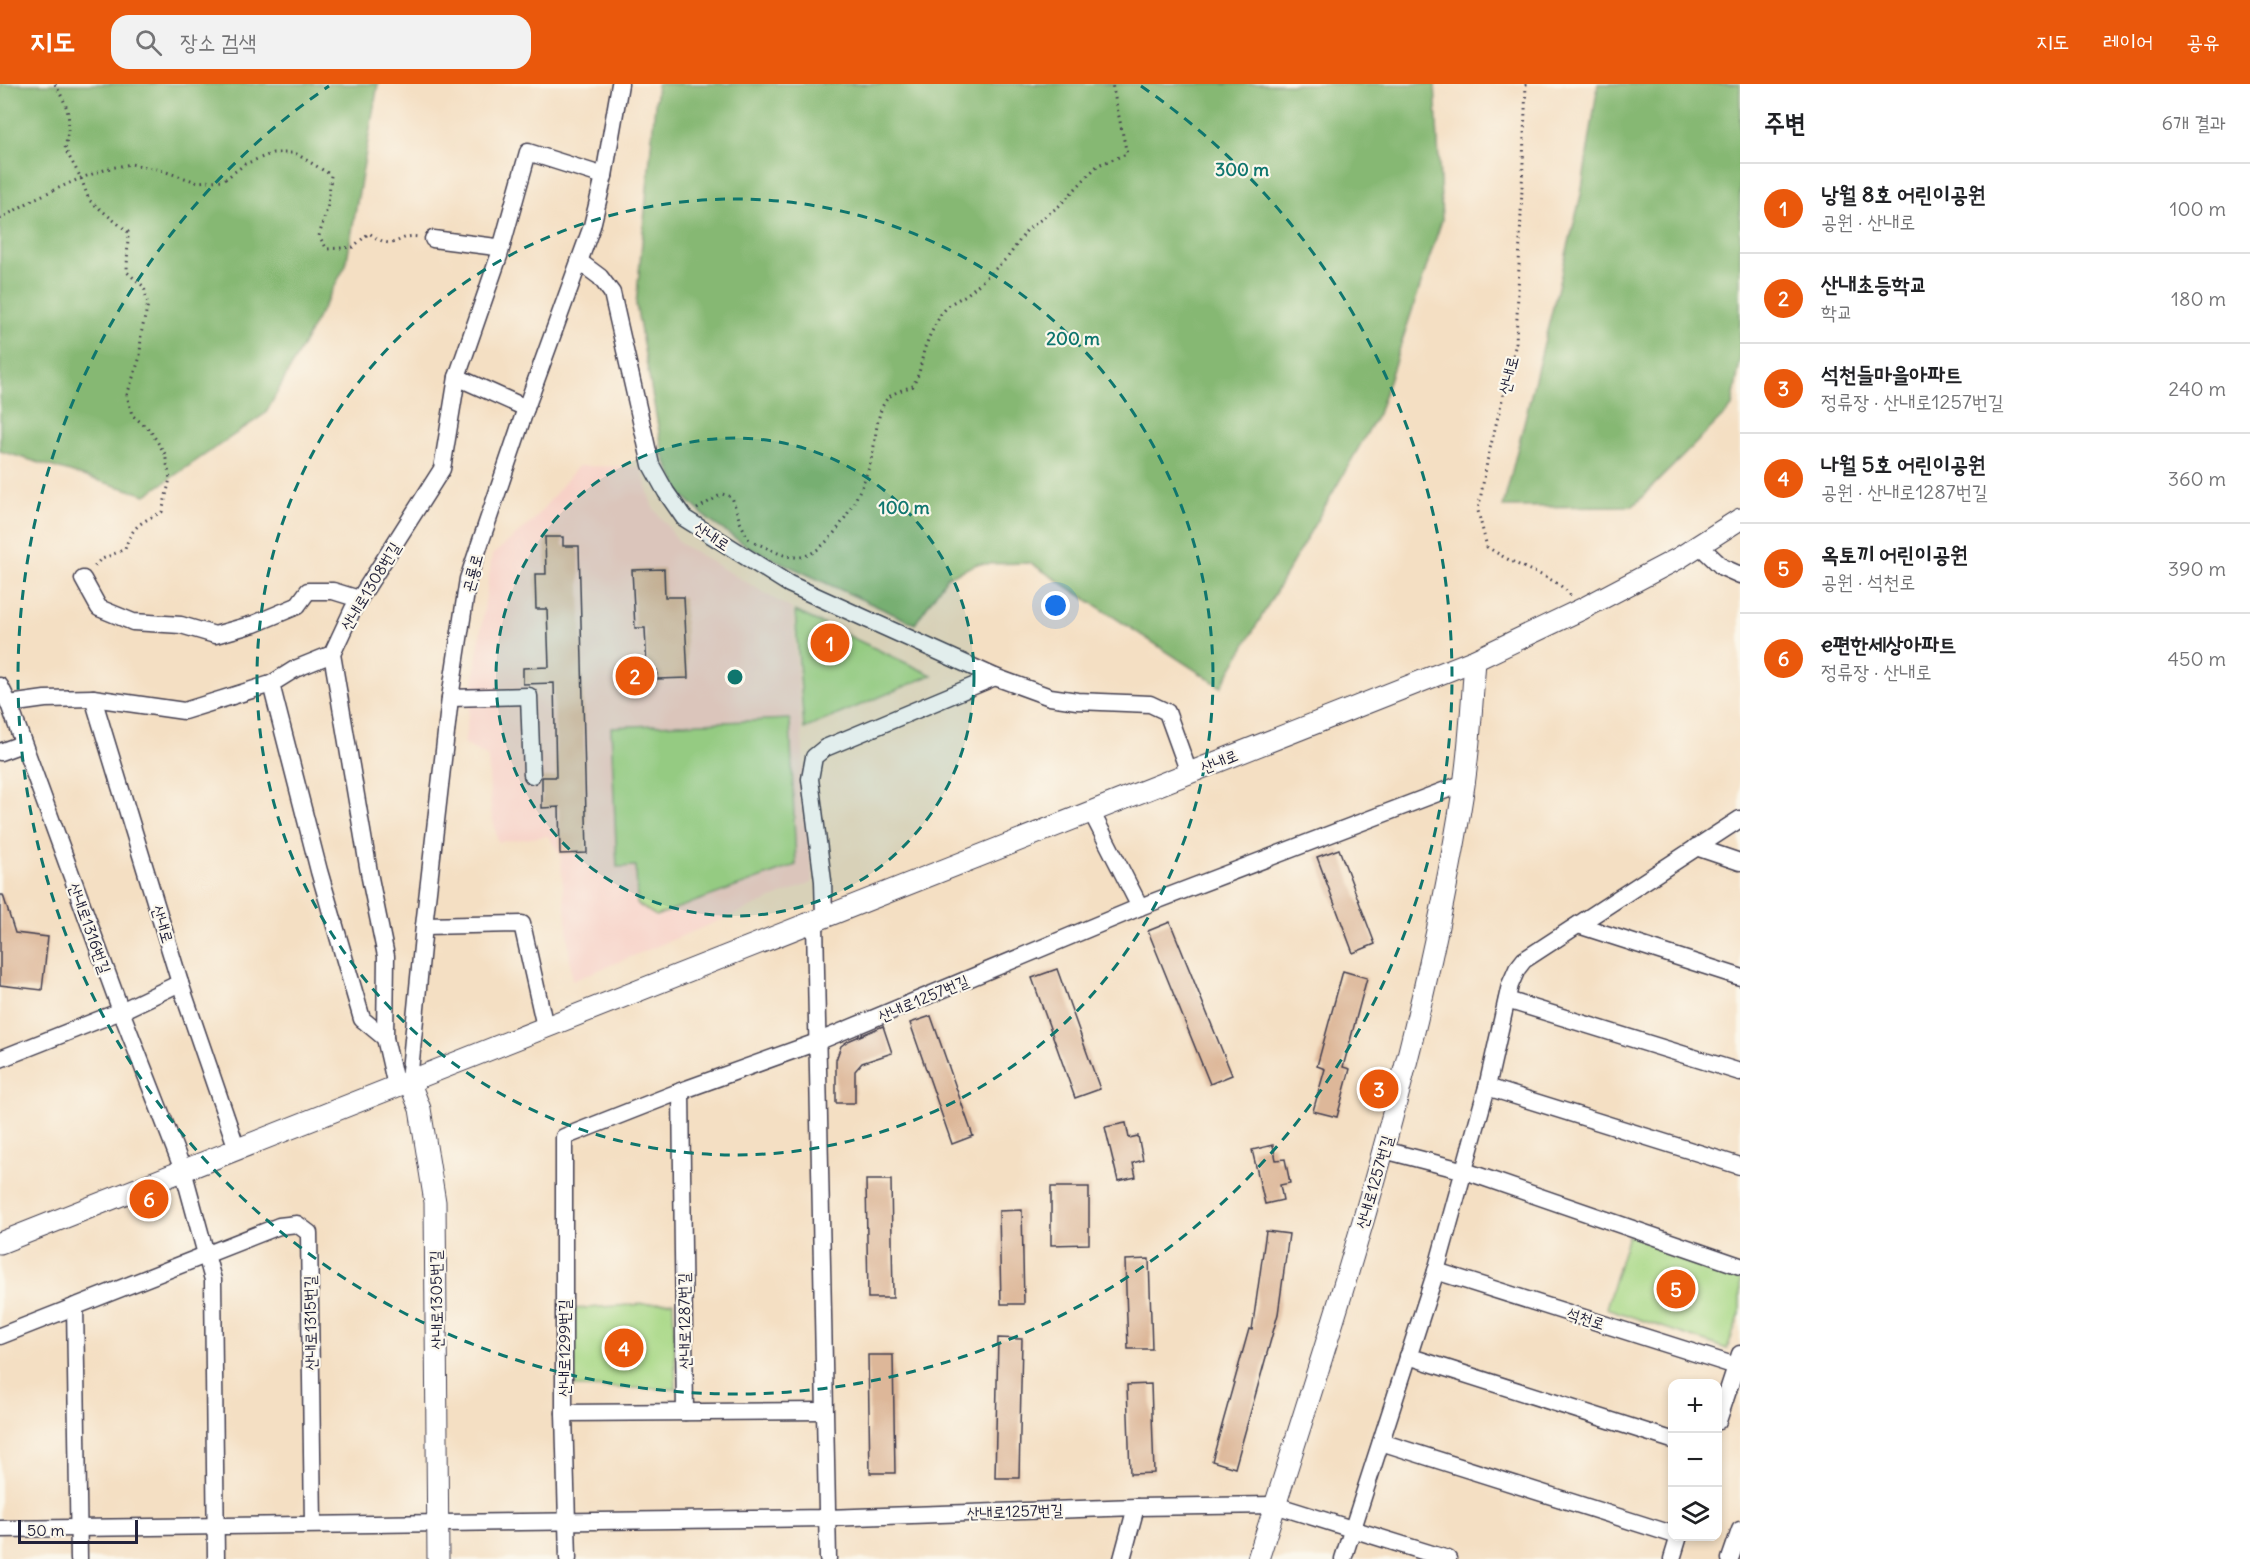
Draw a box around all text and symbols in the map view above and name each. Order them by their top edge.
search box [111,15,531,69]
text: 지도 [30,23,75,59]
icon: search [132,26,165,59]
text: 장소 검색 [180,28,256,56]
text: 지도 [2036,28,2070,55]
text: 레이어 [2103,28,2153,55]
text: 공유 [2186,28,2220,55]
text: 주변 [1764,106,1806,139]
text: 6개 결과 [2161,110,2226,135]
text: 300 m [1215,158,1269,181]
text: 낭월 8호 어린이공원 [1821,180,1986,208]
text: 1 [1780,196,1787,221]
text: 100 m [2169,196,2226,221]
text: 공원 · 산내로 [1821,209,1915,234]
text: 산내초등학교 [1821,270,1927,298]
text: 2 [1778,286,1789,311]
text: 180 m [2171,286,2226,311]
text: 학교 [1821,299,1853,324]
text: 200 m [1046,327,1100,350]
street label: 산내로 [1494,354,1522,396]
text: 석천들마을아파트 [1821,360,1963,388]
text: 3 [1778,376,1789,401]
text: 240 m [2168,376,2226,401]
text: 정류장 · 산내로1257번길 [1821,389,2004,414]
text: 나월 5호 어린이공원 [1821,450,1986,478]
text: 4 [1778,466,1789,491]
text: 360 m [2168,466,2226,491]
text: 공원 · 산내로1287번길 [1821,479,1988,504]
text: 100 m [879,496,930,519]
street label: 산내로 [690,517,734,555]
street label: 산내로1308번길 [336,538,404,634]
text: 옥토끼 어린이공원 [1821,540,1968,568]
street label: 곤룡로 [457,552,487,594]
text: 5 [1778,556,1789,581]
text: 390 m [2168,556,2226,581]
text: 공원 · 석천로 [1821,569,1915,594]
your location [1041,591,1070,620]
pin: 1 [810,620,850,666]
text: e편한세상아파트 [1821,630,1957,658]
text: 6 [1778,646,1789,671]
text: 450 m [2167,646,2226,671]
pin: 2 [616,654,654,698]
text: 정류장 · 산내로 [1821,659,1932,684]
centre of rings [725,667,745,687]
street label: 산내로 [1197,744,1241,778]
street label: 산내로1316번길 [64,880,116,976]
street label: 산내로 [148,903,178,945]
street label: 산내로1257번길 [875,970,971,1026]
pin: 3 [1360,1066,1398,1112]
street label: 산내로1257번길 [1351,1133,1397,1231]
pin: 6 [130,1176,168,1222]
street label: 산내로1305번길 [425,1250,447,1350]
pin: 5 [1656,1266,1696,1312]
street label: 산내로1287번길 [673,1272,695,1369]
street label: 산내로1315번길 [299,1275,321,1371]
street label: 산내로1299번길 [554,1299,574,1397]
street label: 석천로 [1565,1303,1607,1333]
pin: 4 [604,1326,644,1370]
map controls [1668,1379,1722,1541]
button: + [1668,1379,1722,1433]
button: − [1668,1433,1722,1487]
button: layers [1668,1487,1722,1541]
street label: 산내로1257번길 [966,1499,1064,1523]
scale bar [18,1517,138,1544]
text: 50 m [27,1520,65,1540]

